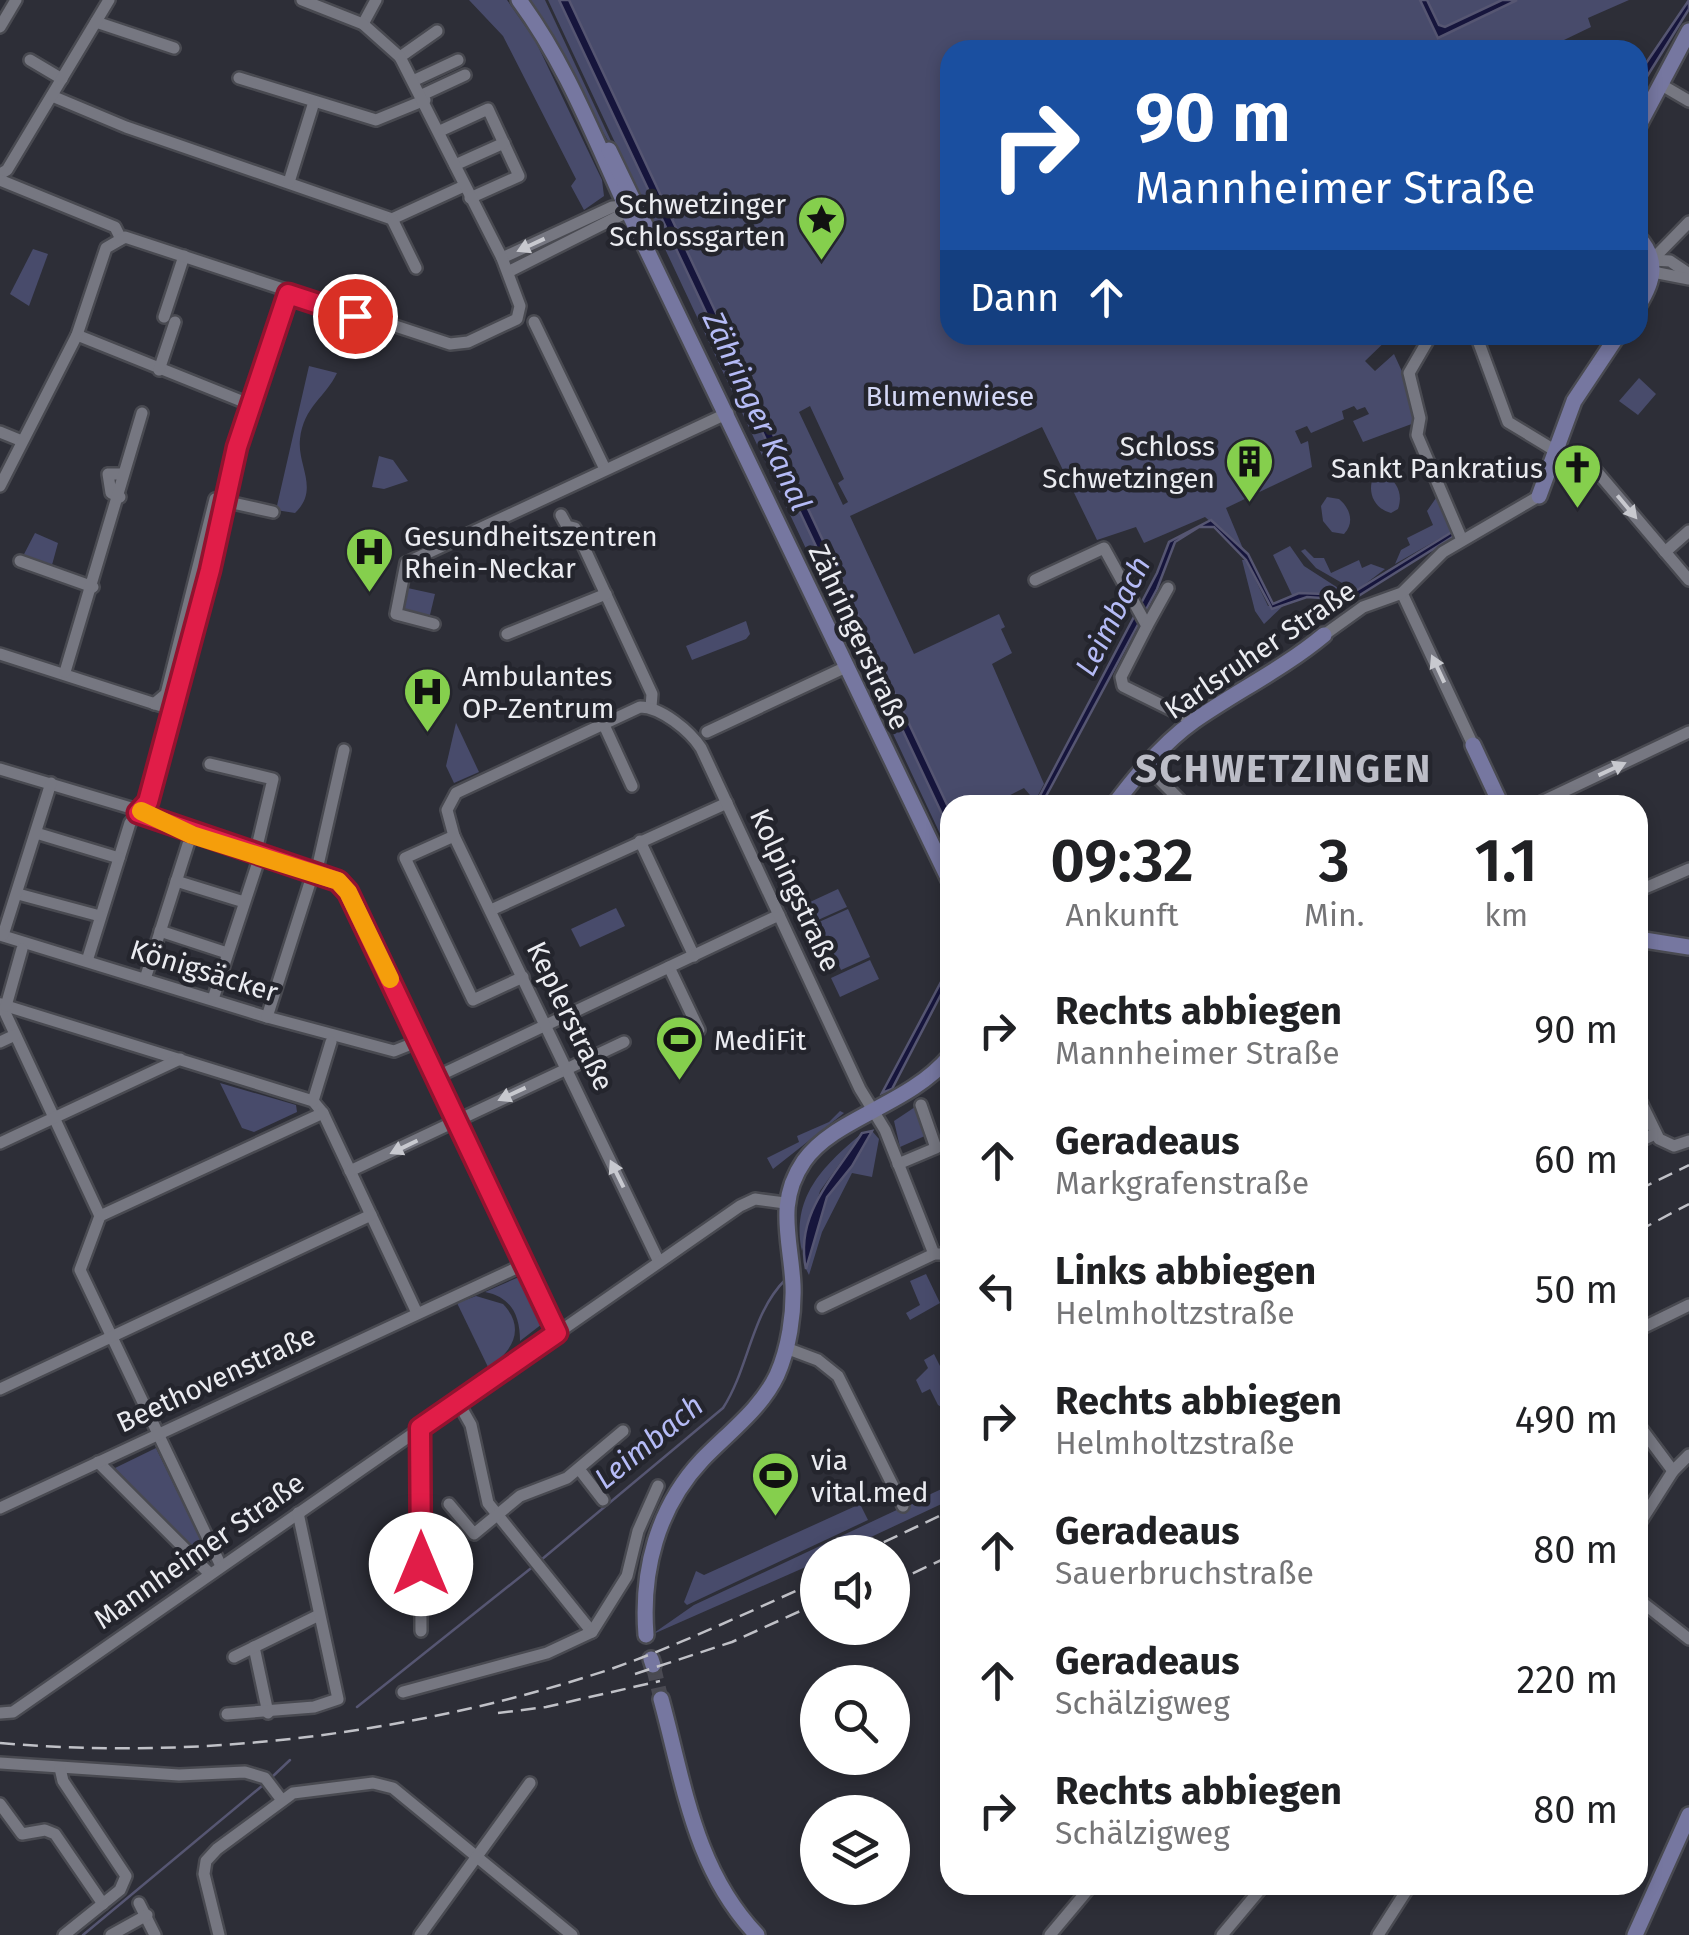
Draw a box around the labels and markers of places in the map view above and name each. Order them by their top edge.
place label: Schwetzinger Schlossgarten [609,188,786,253]
place icon: Schwetzinger Schlossgarten [795,194,847,262]
pin [313,274,398,359]
place label: Schloss Schwetzingen [1042,430,1215,495]
building icon: Schloss Schwetzingen [1224,436,1276,504]
church icon: Sankt Pankratius [1552,442,1604,510]
place label: Sankt Pankratius [1331,452,1543,485]
place label: Gesundheitszentren Rhein-Neckar [404,520,658,585]
hospital icon: Gesundheitszentren Rhein-Neckar [343,526,395,594]
place label: Ambulantes OP-Zentrum [462,660,615,725]
hospital icon: Ambulantes OP-Zentrum [401,666,453,734]
sports icon: MediFit [653,1014,705,1082]
place label: MediFit [714,1024,807,1057]
place label: via vital.med [811,1444,929,1509]
sports icon: via vital.med [750,1450,802,1518]

